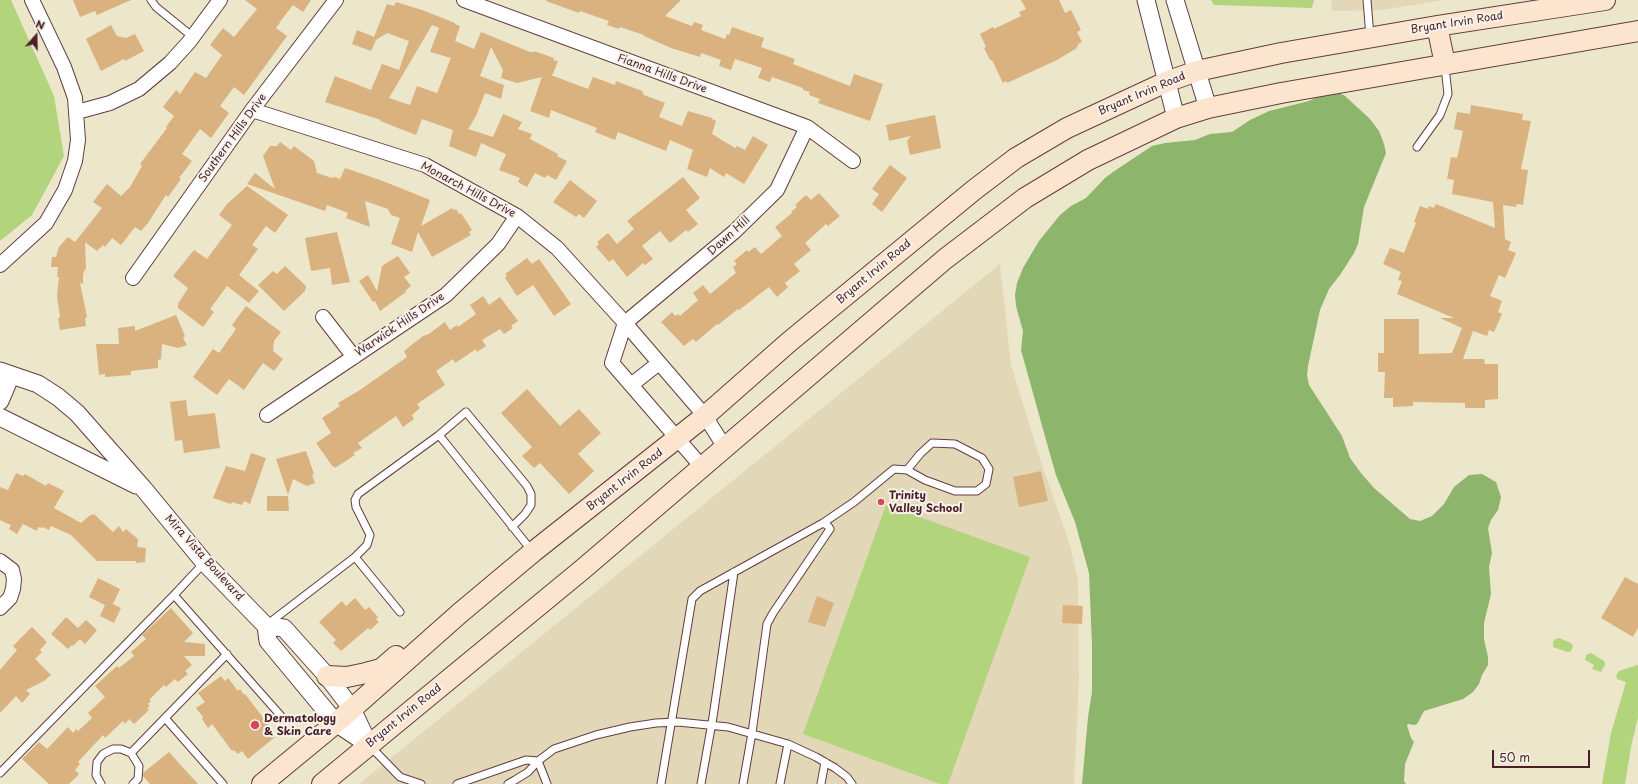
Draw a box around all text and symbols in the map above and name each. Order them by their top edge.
street label: Bryant Irvin Road [1410,9,1504,37]
text: N [33,15,47,34]
north arrow [16,16,56,56]
street label: Fianna Hills Drive [616,52,708,96]
street label: Bryant Irvin Road [1096,70,1188,118]
street label: Southern Hills Drive [196,91,270,185]
street label: Monarch Hills Drive [418,159,518,221]
street label: Dawn Hill [705,214,753,258]
street label: Bryant Irvin Road [834,237,914,307]
street label: Warwick Hills Drive [353,290,447,360]
street label: Bryant Irvin Road [584,446,666,514]
place label: Trinity Valley School [889,489,962,515]
marker: Trinity Valley School [876,497,886,507]
street label: Mira Vista Boulevard [162,512,246,604]
street label: Bryant Irvin Road [364,681,444,751]
place label: Dermatology & Skin Care [264,712,336,738]
marker: Dermatology & Skin Care [249,719,261,731]
scale bar [1494,742,1592,768]
text: 50 m [1499,748,1530,766]

